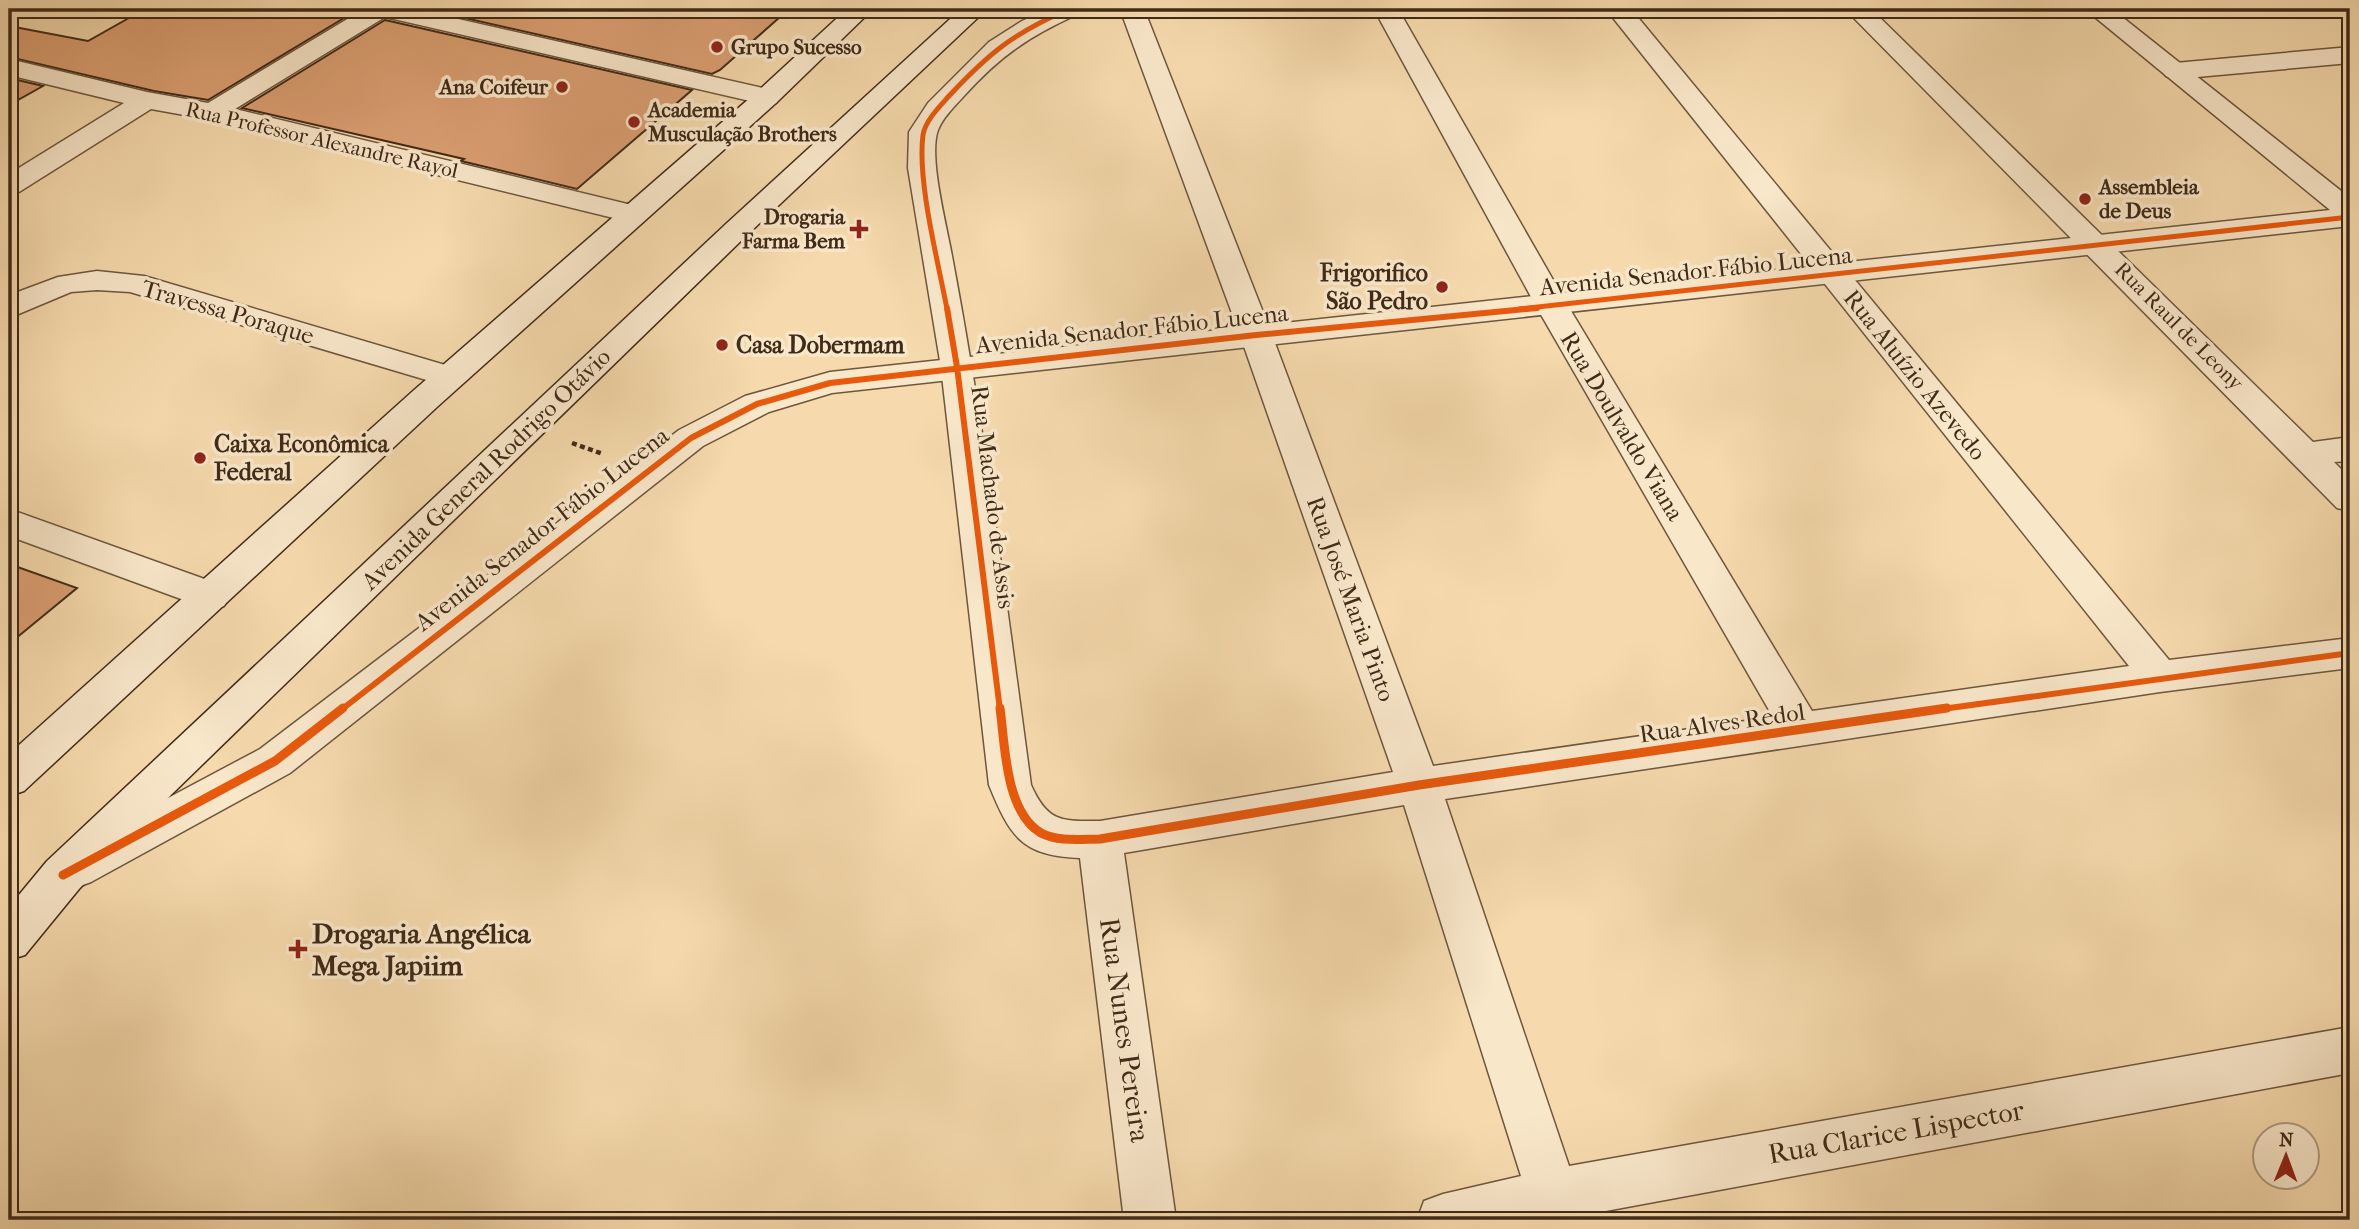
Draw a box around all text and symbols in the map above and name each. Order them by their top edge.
place label: Grupo Sucesso [731,35,862,59]
marker: Grupo Sucesso [709,39,725,55]
place label: Ana Coifeur [437,75,549,99]
marker: Ana Coifeur [554,79,570,95]
street label: Rua Professor Alexandre Rayol [183,97,461,183]
place label: Academia Musculação Brothers [646,98,837,147]
marker: Academia Musculação Brothers [626,114,642,130]
place label: Assembleia de Deus [2097,175,2200,223]
marker: Assembleia de Deus [2077,191,2093,207]
place label: Drogaria Farma Bem [741,205,846,253]
marker: Drogaria Farma Bem [851,221,867,237]
street label: Avenida Senador Fábio Lucena [1537,241,1855,301]
street label: Rua Raul de Leony [2110,257,2249,396]
place label: Frigorifico São Pedro [1319,259,1428,315]
street label: Travessa Poraque [139,274,317,350]
marker: Frigorifico São Pedro [1434,279,1450,295]
street label: Rua Aluízio Azevedo [1838,284,1992,466]
street label: Avenida Senador Fábio Lucena [973,299,1291,359]
street label: Rua Doulvaldo Viana [1554,326,1690,526]
place label: Casa Dobermam [736,331,905,359]
marker: Casa Dobermam [714,337,730,353]
street label: Avenida General Rodrigo Otávio [355,342,616,596]
street label: Rua Machado de Assis [965,384,1021,610]
street label: Avenida Senador Fábio Lucena [409,421,675,637]
place label: Caixa Econômica Federal [213,430,390,486]
marker: Caixa Econômica Federal [192,450,208,466]
street label: Rua José Maria Pinto [1301,493,1401,705]
street label: Rua Alves Redol [1637,697,1807,748]
street label: Rua Nunes Pereira [1093,916,1157,1145]
place label: Drogaria Angélica Mega Japiim [312,917,532,982]
marker: Drogaria Angélica Mega Japiim [290,941,306,957]
street label: Rua Clarice Lispector [1766,1093,2027,1171]
north arrow [2250,1120,2320,1190]
text: N [2279,1129,2294,1151]

